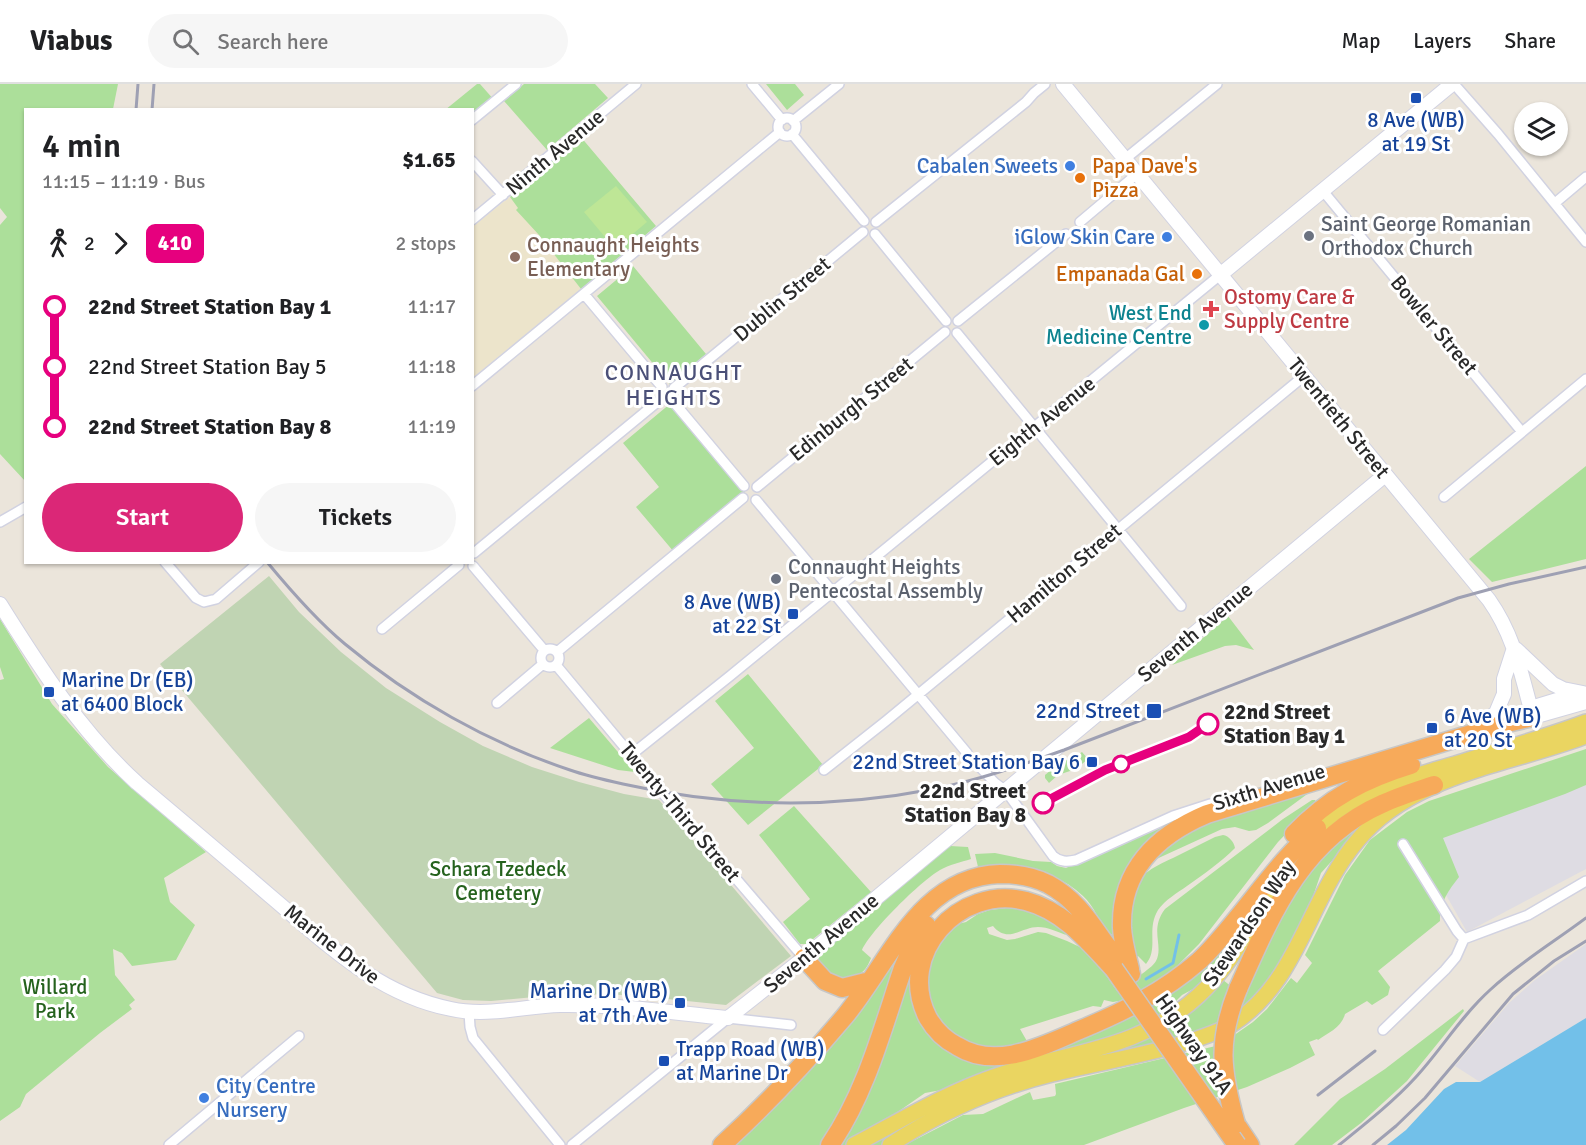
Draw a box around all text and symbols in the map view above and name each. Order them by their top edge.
search box [148,14,568,68]
text: Viabus [30,24,112,58]
icon: search [169,25,202,58]
text: Search here [217,28,328,55]
text: Map [1342,28,1380,54]
text: Layers [1413,28,1471,54]
text: Share [1504,28,1556,54]
marker: 8 Ave (WB) at 19 St [1409,91,1423,105]
map controls [1514,102,1568,156]
button: layers [1514,102,1568,156]
street label: Ninth Avenue [500,103,610,201]
place label: 8 Ave (WB) at 19 St [1367,107,1465,157]
text: 4 min [42,126,121,167]
text: $1.65 [402,146,456,173]
place label: Cabalen Sweets [917,153,1058,179]
place label: Papa Dave's Pizza [1092,153,1198,203]
marker: Cabalen Sweets [1063,159,1077,173]
text: 11:15 – 11:19 · Bus [42,169,205,194]
marker: Papa Dave's Pizza [1073,171,1087,185]
place label: Saint George Romanian Orthodox Church [1321,211,1531,261]
place label: iGlow Skin Care [1014,224,1155,250]
icon: walk [42,227,75,260]
icon: forward [104,227,137,260]
marker: Saint George Romanian Orthodox Church [1302,229,1316,243]
text: 410 [158,230,192,256]
marker: iGlow Skin Care [1160,230,1174,244]
text: 2 [84,231,95,256]
text: 2 stops [395,231,456,256]
place label: Connaught Heights Elementary [527,232,699,282]
marker: Connaught Heights Elementary [508,250,522,264]
street label: Dublin Street [728,251,836,347]
place label: Empanada Gal [1056,261,1185,287]
marker: Empanada Gal [1190,267,1204,281]
street label: Bowler Street [1385,270,1483,380]
place label: Ostomy Care & Supply Centre [1224,284,1355,334]
text: 22nd Street Station Bay 1 [88,293,331,320]
text: 11:17 [407,294,456,319]
place label: West End Medicine Centre [1046,300,1192,350]
marker: Ostomy Care & Supply Centre [1202,300,1220,318]
marker: West End Medicine Centre [1197,318,1211,332]
street label: Edinburgh Street [784,351,918,467]
street label: Twentieth Street [1282,352,1396,484]
text: 22nd Street Station Bay 5 [88,353,327,380]
text: 11:18 [407,354,456,379]
district label: CONNAUGHT HEIGHTS [605,359,743,411]
street label: Eighth Avenue [984,370,1100,472]
text: 22nd Street Station Bay 8 [88,413,331,440]
text: 11:19 [407,414,456,439]
button: Start [42,483,243,552]
button: Tickets [255,483,456,552]
street label: Hamilton Street [1001,517,1127,629]
place label: Connaught Heights Pentecostal Assembly [788,554,983,604]
marker: Connaught Heights Pentecostal Assembly [769,572,783,586]
street label: Seventh Avenue [1132,576,1258,688]
place label: 8 Ave (WB) at 22 St [684,589,781,639]
marker: 8 Ave (WB) at 22 St [786,607,800,621]
place label: Marine Dr (EB) at 6400 Block [61,667,193,717]
marker: Marine Dr (EB) at 6400 Block [42,685,56,699]
place label: 22nd Street [1035,698,1140,724]
place label: 22nd Street Station Bay 1 [1224,699,1345,749]
marker: 22nd Street [1145,702,1163,720]
place label: 6 Ave (WB) at 20 St [1444,703,1541,753]
marker: 22nd Street Station Bay 1 [1197,713,1219,735]
marker: 6 Ave (WB) at 20 St [1425,721,1439,735]
street label: Twenty-Third Street [614,737,746,887]
place label: 22nd Street Station Bay 6 [852,749,1080,775]
marker: 22nd Street Station Bay 6 [1085,755,1099,769]
unlabelled marker [1112,755,1130,773]
street label: Sixth Avenue [1210,758,1328,816]
place label: 22nd Street Station Bay 8 [905,778,1026,828]
marker: 22nd Street Station Bay 8 [1032,792,1054,814]
street label: Stewardson Way [1197,855,1301,991]
park label: Schara Tzedeck Cemetery [429,856,567,906]
street label: Seventh Avenue [758,887,884,999]
street label: Marine Drive [279,898,385,990]
park label: Willard Park [23,974,88,1024]
place label: Marine Dr (WB) at 7th Ave [530,978,668,1028]
street label: Highway 91A [1150,988,1238,1100]
marker: Marine Dr (WB) at 7th Ave [673,996,687,1010]
place label: Trapp Road (WB) at Marine Dr [676,1036,824,1086]
marker: Trapp Road (WB) at Marine Dr [657,1054,671,1068]
place label: City Centre Nursery [216,1073,316,1123]
marker: City Centre Nursery [197,1091,211,1105]

